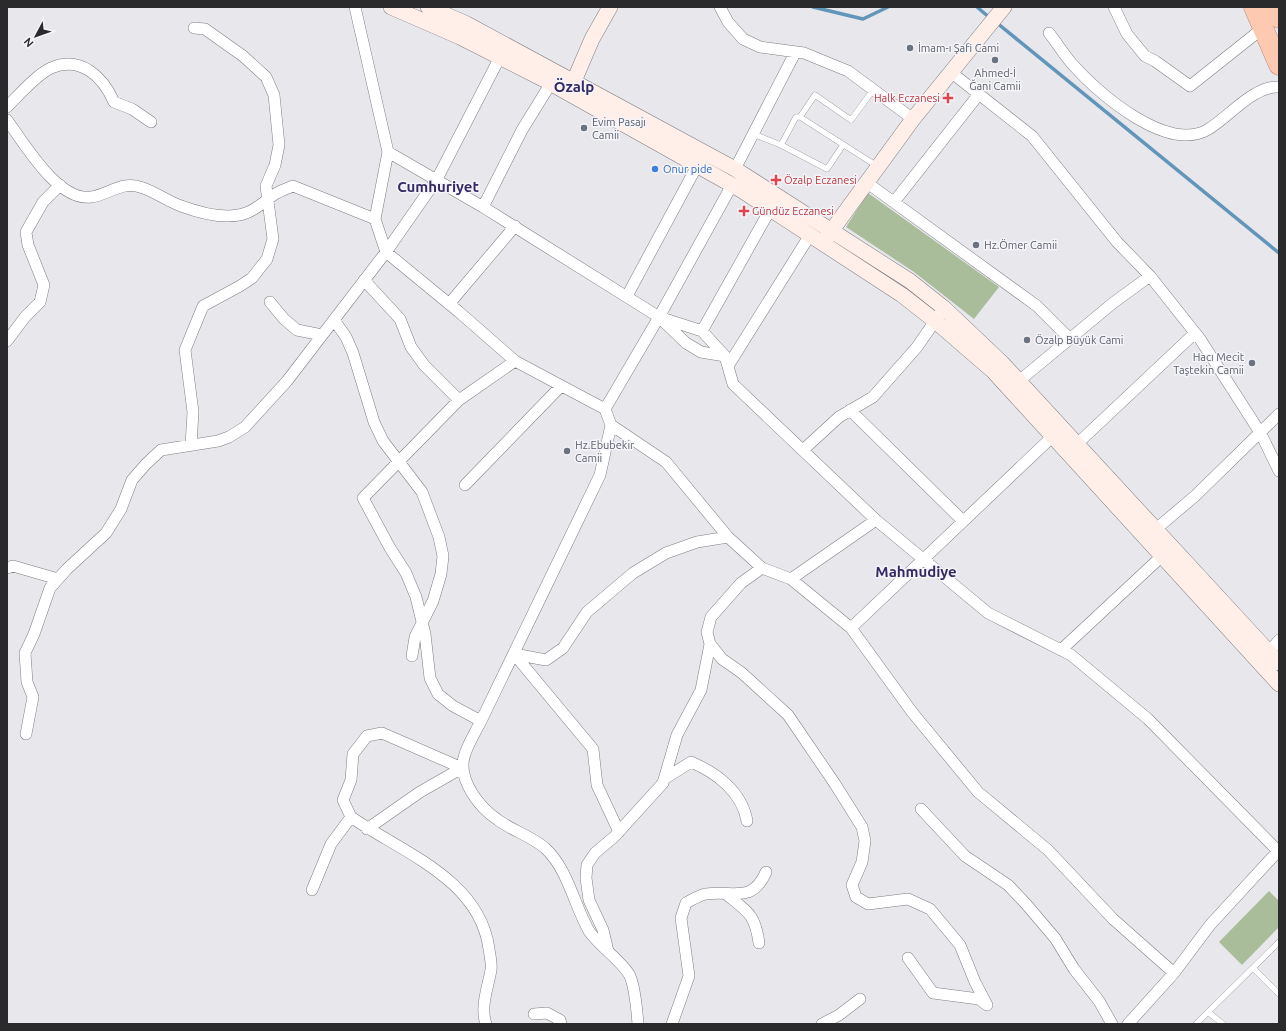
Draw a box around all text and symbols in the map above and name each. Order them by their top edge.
north arrow [16,16,56,56]
text: N [21,36,36,50]
place label: İmam-ı Şafi Cami [918,42,999,54]
marker: İmam-ı Şafi Cami [905,43,915,53]
marker: Ahmed-İ Ğani Camii [990,55,1000,65]
place label: Ahmed-İ Ğani Camii [969,67,1021,92]
district label: Özalp [554,78,594,95]
place label: Halk Eczanesi [874,92,940,104]
marker: Halk Eczanesi [943,93,953,103]
place label: Evim Pasajı Camii [592,116,646,141]
marker: Evim Pasajı Camii [579,123,589,133]
place label: Onur pide [663,163,712,175]
marker: Onur pide [650,164,660,174]
place label: Özalp Eczanesi [784,174,857,186]
marker: Özalp Eczanesi [771,175,781,185]
district label: Cumhuriyet [397,178,479,195]
place label: Gündüz Eczanesi [752,205,834,217]
marker: Gündüz Eczanesi [739,206,749,216]
place label: Hz.Ömer Camii [984,239,1057,251]
marker: Hz.Ömer Camii [971,240,981,250]
place label: Özalp Büyük Cami [1035,334,1124,346]
marker: Özalp Büyük Cami [1022,335,1032,345]
place label: Hacı Mecit Taştekin Camii [1173,351,1245,376]
marker: Hacı Mecit Taştekin Camii [1247,358,1257,368]
place label: Hz.Ebubekir Camii [575,439,635,464]
marker: Hz.Ebubekir Camii [562,446,572,456]
district label: Mahmudiye [875,563,957,580]

